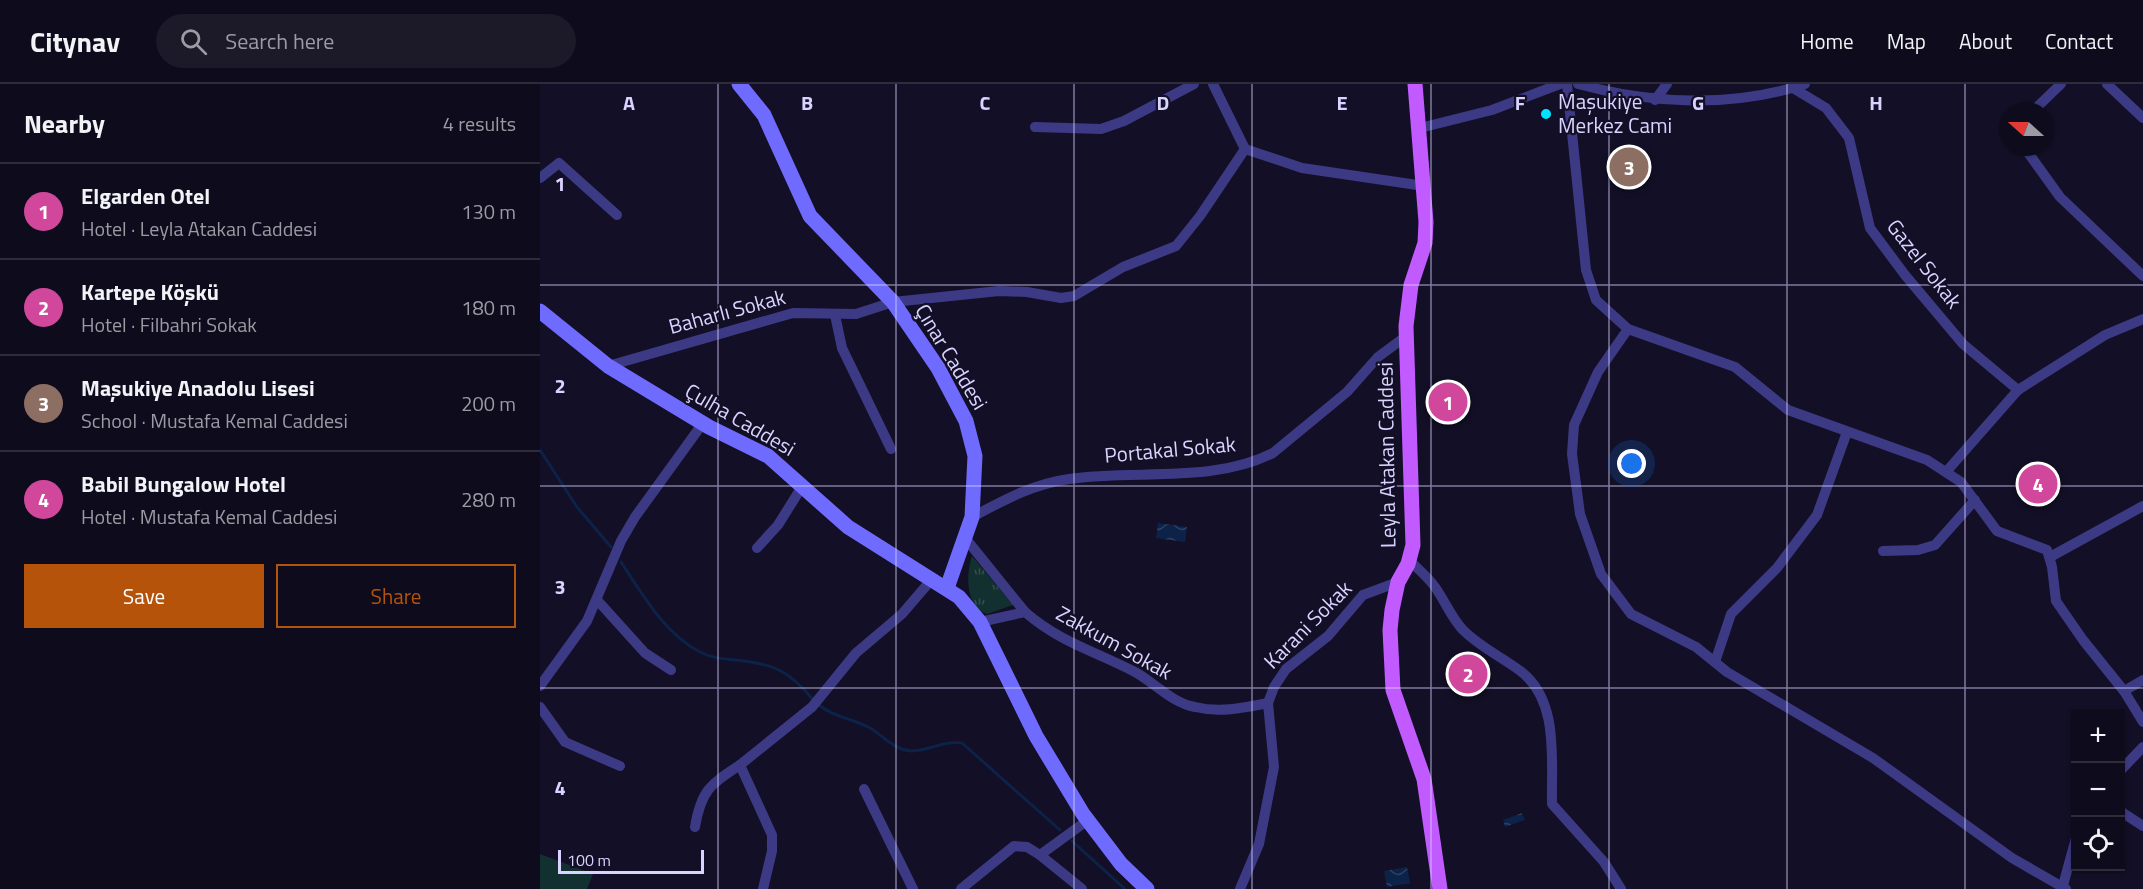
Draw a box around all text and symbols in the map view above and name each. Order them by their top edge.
search box [156,14,576,68]
text: Citynav [30,20,120,63]
text: Search here [225,24,334,58]
icon: search [177,25,210,58]
text: Home [1800,25,1854,57]
text: Map [1887,25,1926,57]
text: About [1959,25,2012,57]
text: Contact [2045,25,2113,57]
place label: Maşukiye Merkez Cami [1558,85,1672,141]
text: A [623,87,635,118]
text: B [801,87,813,118]
text: C [980,87,991,118]
text: D [1157,87,1169,118]
text: E [1336,87,1348,118]
text: F [1515,87,1526,118]
text: G [1692,87,1704,118]
text: H [1869,87,1883,118]
north arrow [1999,102,2053,156]
text: Nearby [24,104,105,143]
marker: Maşukiye Merkez Cami [1539,107,1553,121]
text: 4 results [443,108,516,139]
pin: 3 [1610,144,1648,190]
text: 1 [554,168,566,199]
text: Elgarden Otel [81,179,210,213]
text: 1 [38,196,49,227]
text: 130 m [461,196,516,227]
street label: Gazel Sokak [1880,212,1970,315]
text: Hotel · Leyla Atakan Caddesi [81,213,317,244]
text: Kartepe Köşkü [81,275,219,309]
street label: Baharlı Sokak [665,280,789,342]
text: 2 [38,292,49,323]
text: 180 m [461,292,516,323]
street label: Çınar Caddesi [908,297,996,416]
text: Hotel · Filbahri Sokak [81,309,257,340]
street label: Leyla Atakan Caddesi [1368,362,1404,548]
text: 2 [554,370,566,401]
text: Maşukiye Anadolu Lisesi [81,371,315,405]
street label: Çulha Caddesi [679,375,802,464]
pin: 1 [1428,380,1468,424]
text: 3 [38,388,49,419]
text: 200 m [461,388,516,419]
text: School · Mustafa Kemal Caddesi [81,405,348,436]
street label: Portakal Sokak [1103,427,1237,471]
your location [1617,449,1646,478]
pin: 4 [2018,462,2058,506]
text: Babil Bungalow Hotel [81,467,286,501]
text: 4 [38,484,49,515]
text: 280 m [461,484,516,515]
text: Hotel · Mustafa Kemal Caddesi [81,501,337,532]
button: Save [24,564,264,628]
button: Share [276,564,516,628]
text: 3 [554,571,566,602]
street label: Karani Sokak [1256,573,1359,676]
street label: Zakkum Sokak [1051,597,1178,687]
pin: 2 [1448,652,1488,696]
map controls [2071,709,2125,871]
button: + [2071,709,2125,763]
button: − [2071,763,2125,817]
text: 4 [554,772,566,803]
button: locate [2071,817,2125,871]
scale bar [558,847,704,874]
text: 100 m [567,848,611,872]

